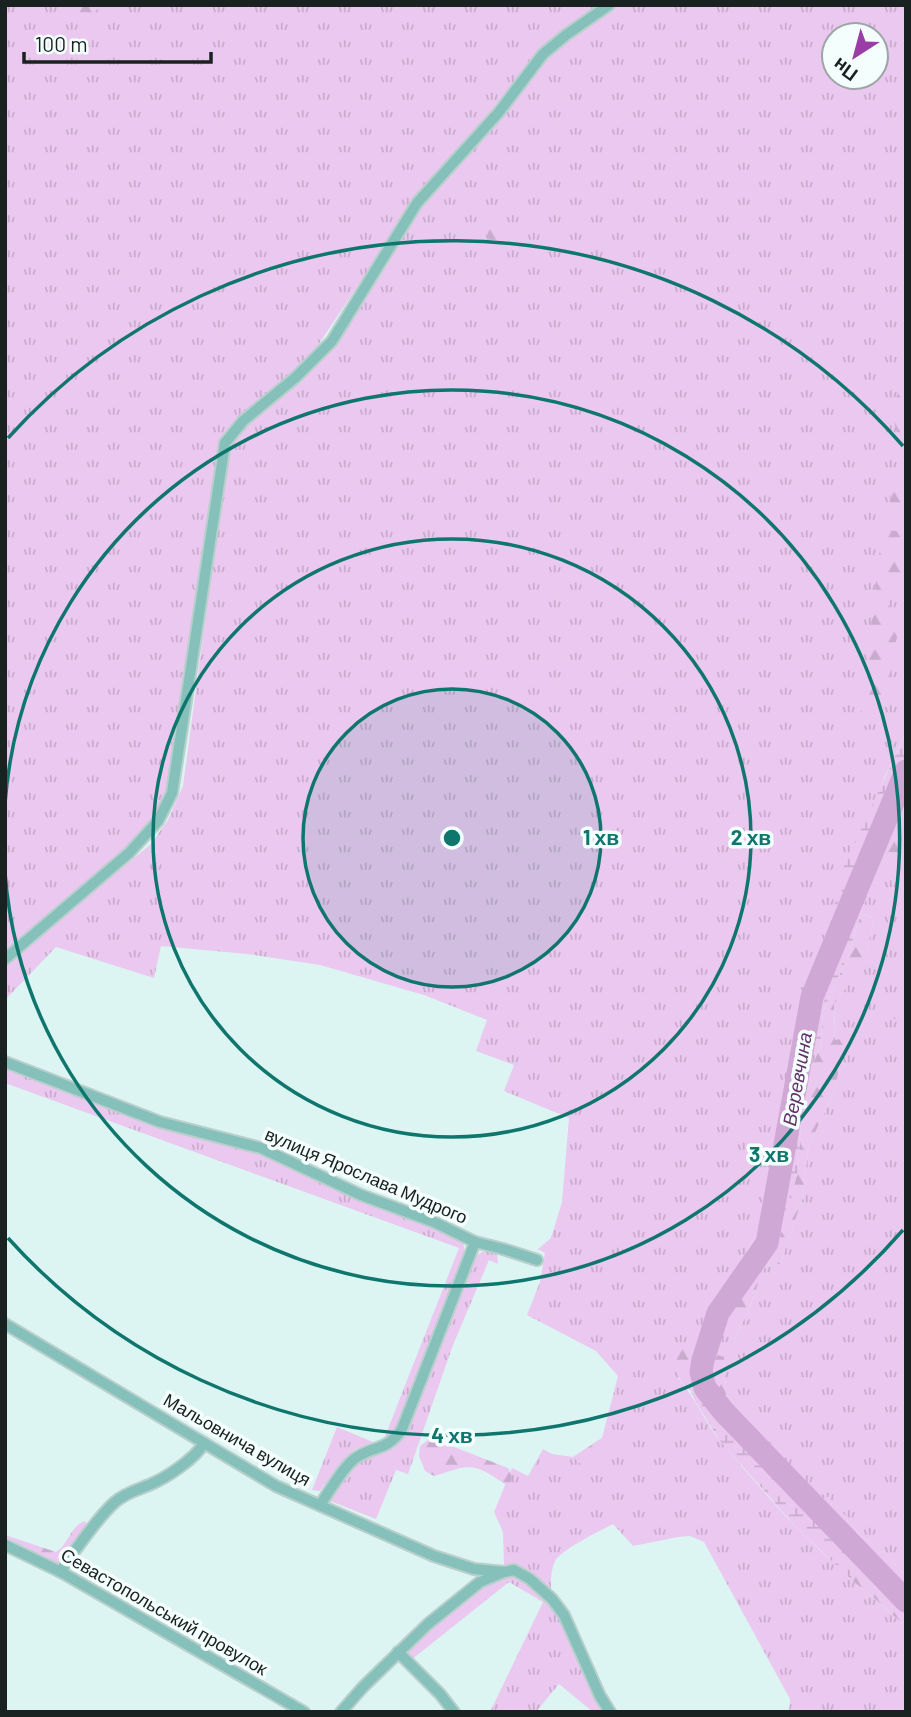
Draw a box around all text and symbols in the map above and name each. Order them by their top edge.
scale bar [24,21,212,65]
north arrow [820,21,890,91]
text: 100 m [35,31,88,56]
text: Пн [828,53,862,87]
text: 1 хв [583,824,619,849]
text: 2 хв [731,824,771,849]
centre of rings [440,826,464,850]
water label: Веревчина [777,1030,816,1128]
street label: вулиця Ярослава Мудрого [262,1122,471,1228]
text: 3 хв [749,1141,789,1166]
street label: Мальовнича вулиця [160,1388,315,1490]
text: 4 хв [431,1422,473,1447]
street label: Севастопольський провулок [57,1543,272,1679]

